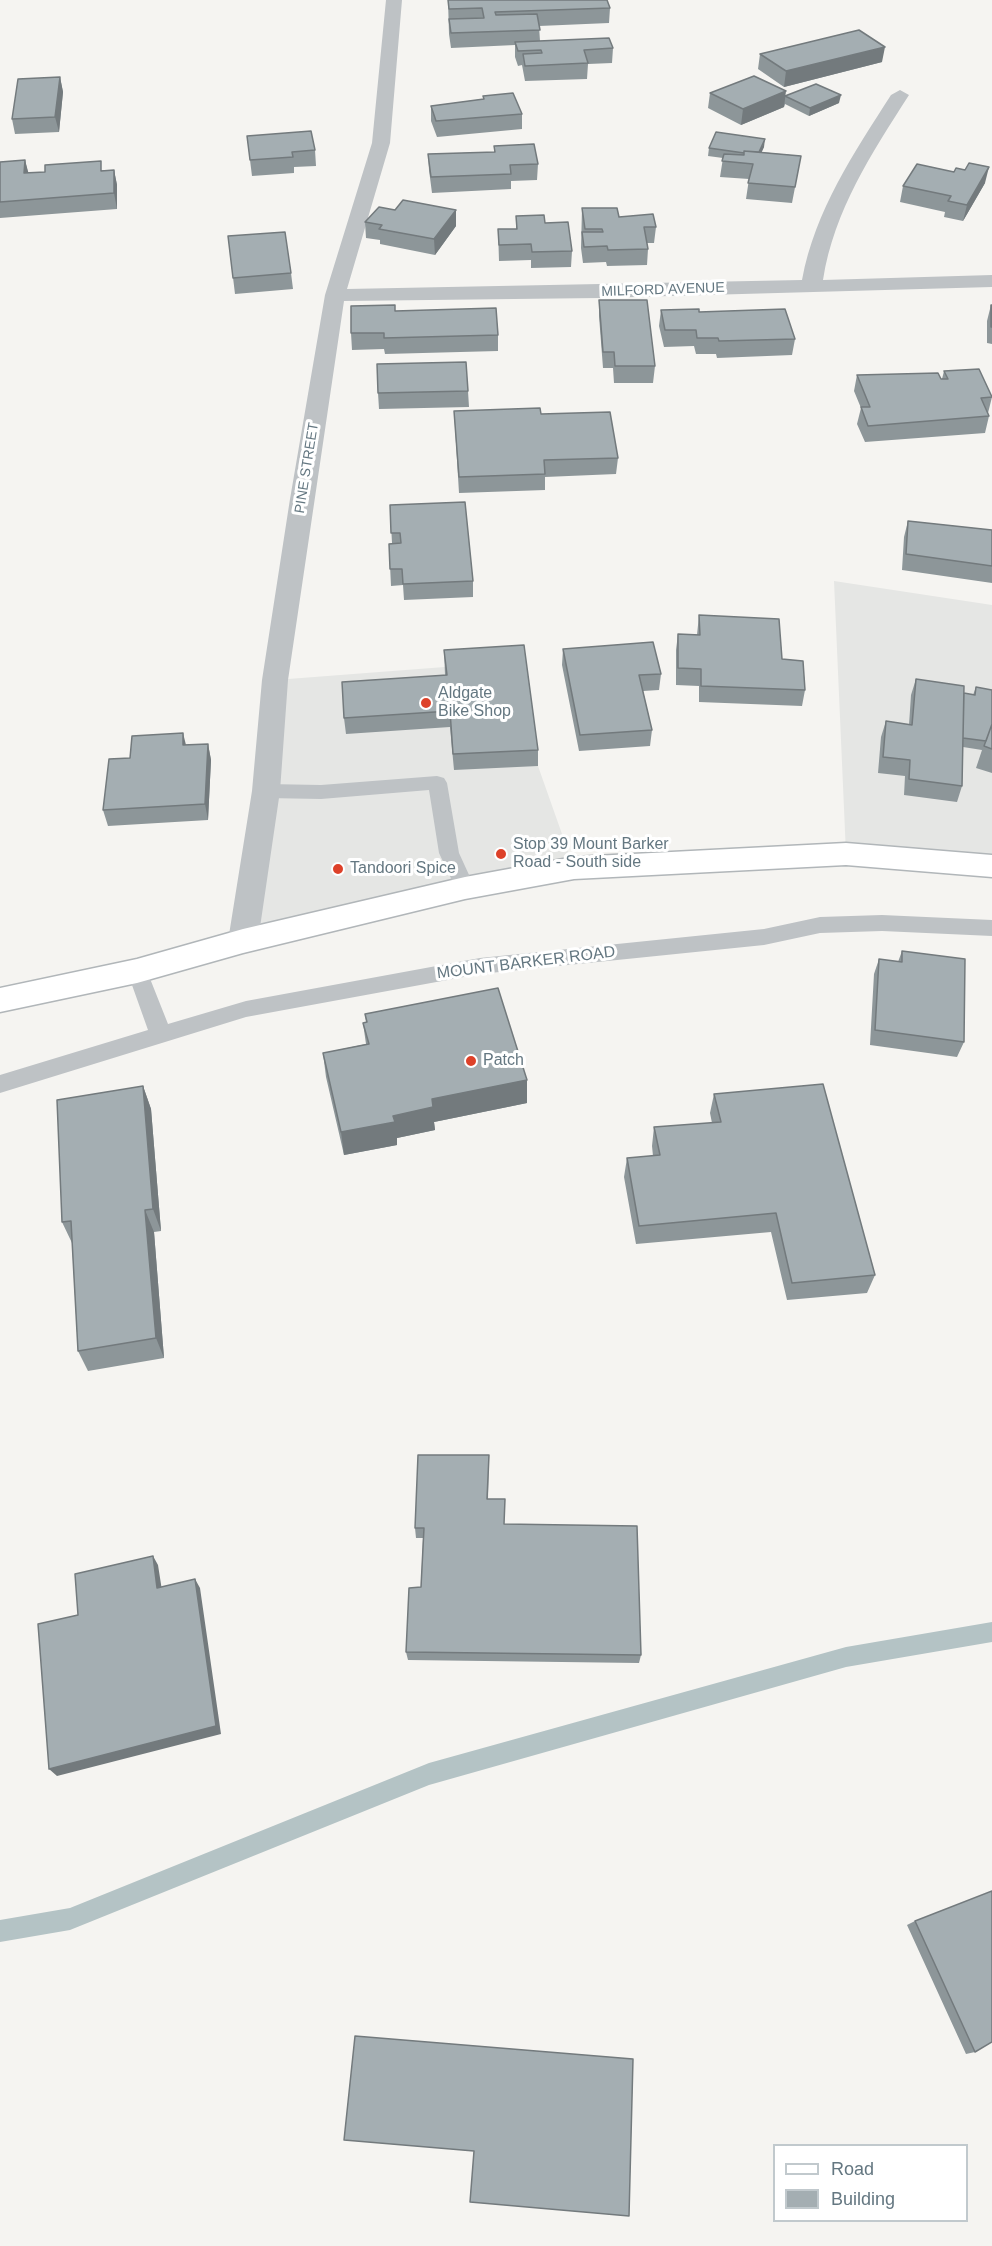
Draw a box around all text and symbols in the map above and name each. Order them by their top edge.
street label: MILFORD AVENUE [601,279,725,301]
street label: PINE STREET [292,421,322,515]
place label: Aldgate Bike Shop [438,684,511,722]
marker: Aldgate Bike Shop [419,696,433,710]
place label: Stop 39 Mount Barker Road - South side [513,835,669,873]
marker: Stop 39 Mount Barker Road - South side [494,847,508,861]
place label: Tandoori Spice [350,859,456,879]
marker: Tandoori Spice [331,862,345,876]
street label: MOUNT BARKER ROAD [436,943,616,983]
place label: Patch [483,1051,524,1071]
marker: Patch [464,1054,478,1068]
legend [773,2144,968,2222]
text: Road [831,2159,874,2179]
text: Building [831,2189,895,2209]

